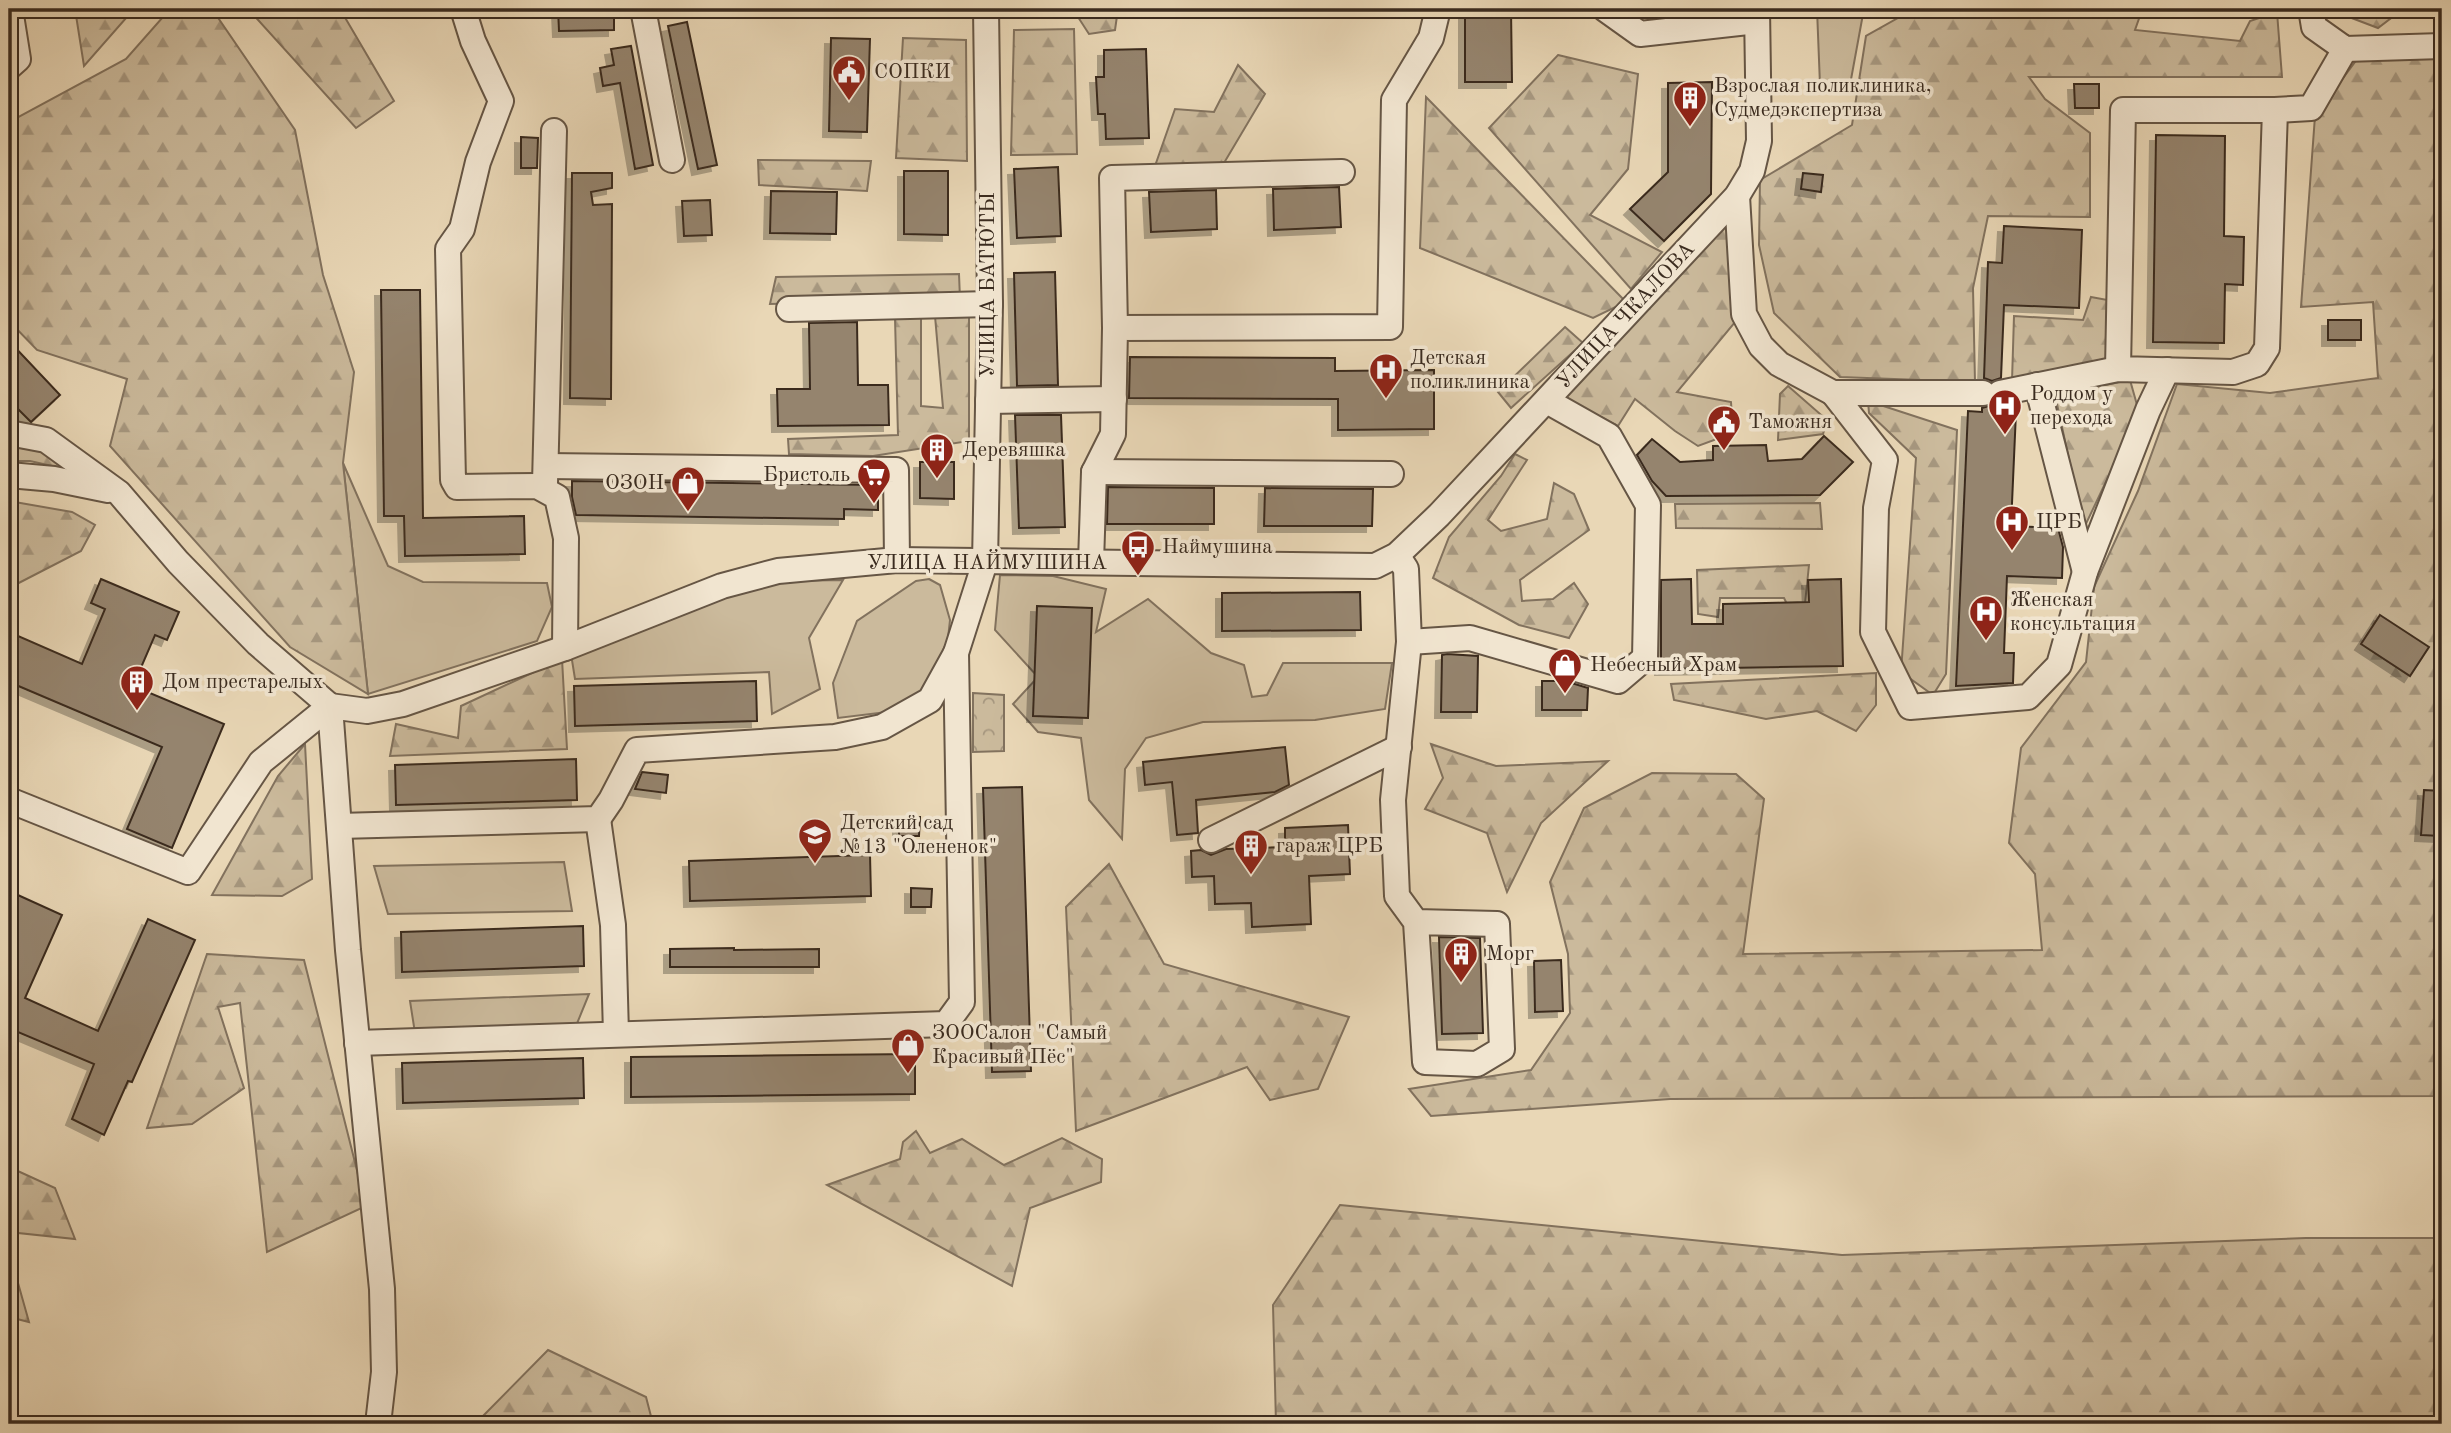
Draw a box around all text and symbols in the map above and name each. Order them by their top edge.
public building icon: СОПКИ [830,53,868,102]
place label: СОПКИ [874,62,951,83]
place label: Взрослая поликлиника, Судмедэкспертиза [1714,76,1932,121]
building icon: Взрослая поликлиника, Судмедэкспертиза [1671,79,1709,128]
street label: УЛИЦА БАТЮТЫ [978,192,999,378]
street label: УЛИЦА ЧКАЛОВА [1553,239,1699,393]
place label: Детская поликлиника [1410,348,1530,393]
hospital icon: Детская поликлиника [1367,351,1405,400]
place label: Роддом у перехода [2030,384,2113,429]
hospital icon: Роддом у перехода [1986,387,2024,436]
public building icon: Таможня [1705,403,1743,452]
place label: Таможня [1748,412,1832,433]
building icon: Деревяшка [918,431,956,480]
place label: Деревяшка [962,440,1066,461]
supermarket icon: Бристоль [855,456,893,505]
shop icon: ОЗОН [669,464,707,513]
place label: Бристоль [763,465,850,486]
place label: ОЗОН [605,473,664,494]
hospital icon: ЦРБ [1993,503,2031,552]
place label: ЦРБ [2036,512,2082,533]
bus stop icon: Наймушина [1119,528,1157,577]
place label: Наймушина [1162,537,1273,558]
street label: УЛИЦА НАЙМУШИНА [867,548,1107,574]
place label: Женская консультация [2010,590,2136,635]
hospital icon: Женская консультация [1967,593,2005,642]
shop icon: Небесный Храм [1546,646,1584,695]
place label: Небесный Храм [1590,655,1737,676]
building icon: Дом престарелых [118,663,156,712]
place label: Дом престарелых [162,672,323,693]
place label: Детский сад №13 "Олененок" [840,813,997,858]
school or university icon: Детский сад №13 "Олененок" [796,816,834,865]
building icon: гараж ЦРБ [1232,827,1270,876]
place label: гараж ЦРБ [1276,836,1383,857]
building icon: Морг [1442,935,1480,984]
place label: Морг [1486,944,1534,965]
place label: ЗООСалон "Самый Красивый Пёс" [932,1023,1107,1068]
shop icon: ЗООСалон "Самый Красивый Пёс" [889,1026,927,1075]

